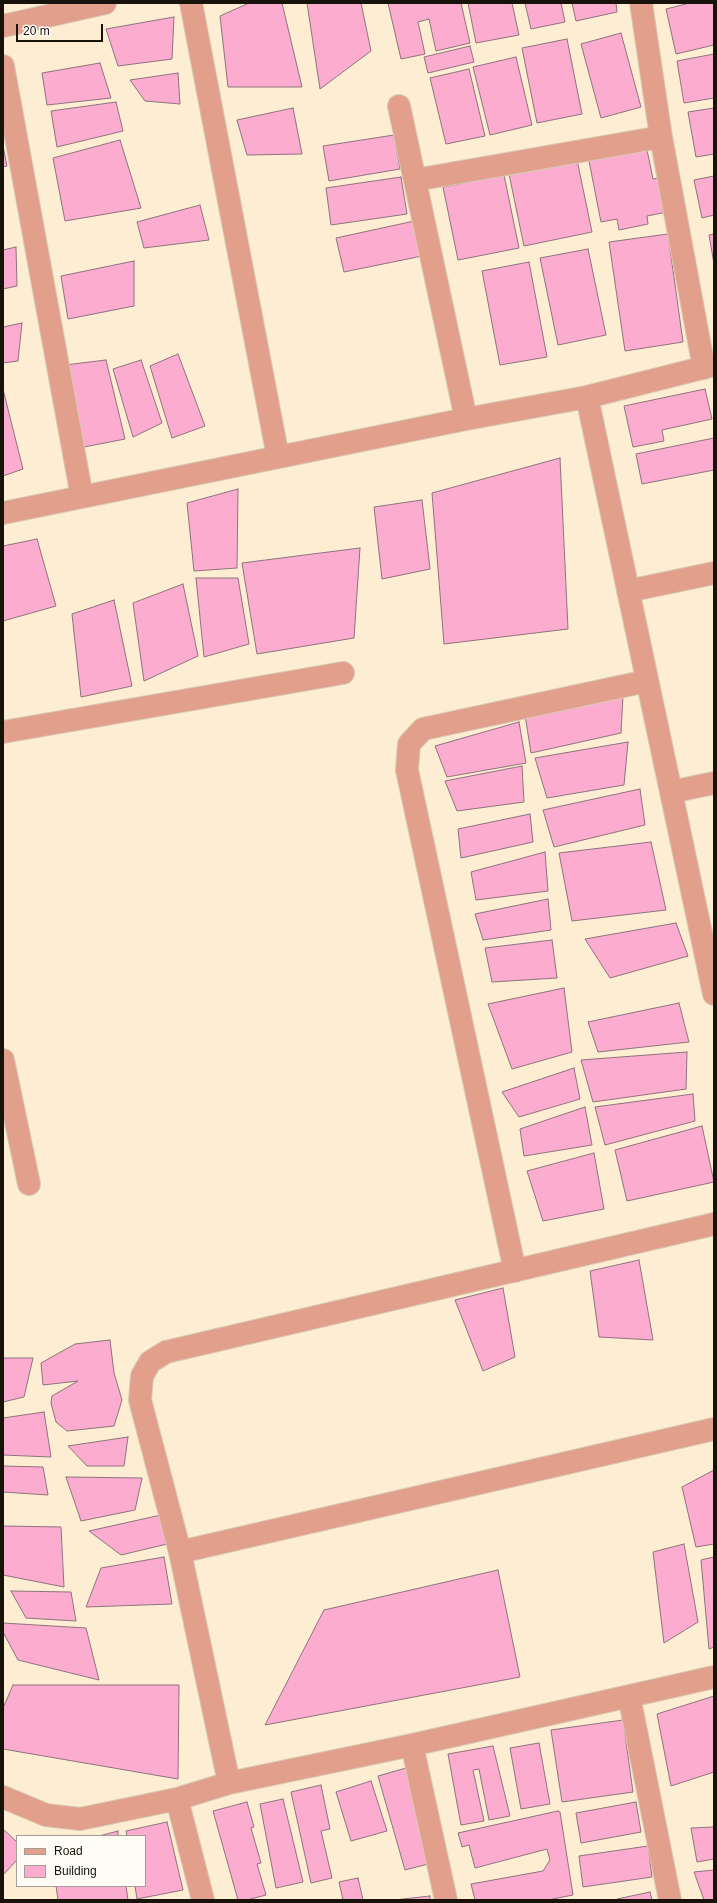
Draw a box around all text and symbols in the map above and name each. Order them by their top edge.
scale bar [18,16,105,42]
text: 20 m [23,24,50,38]
legend [16,1835,146,1887]
text: Road [54,1844,83,1858]
text: Building [54,1864,97,1878]

